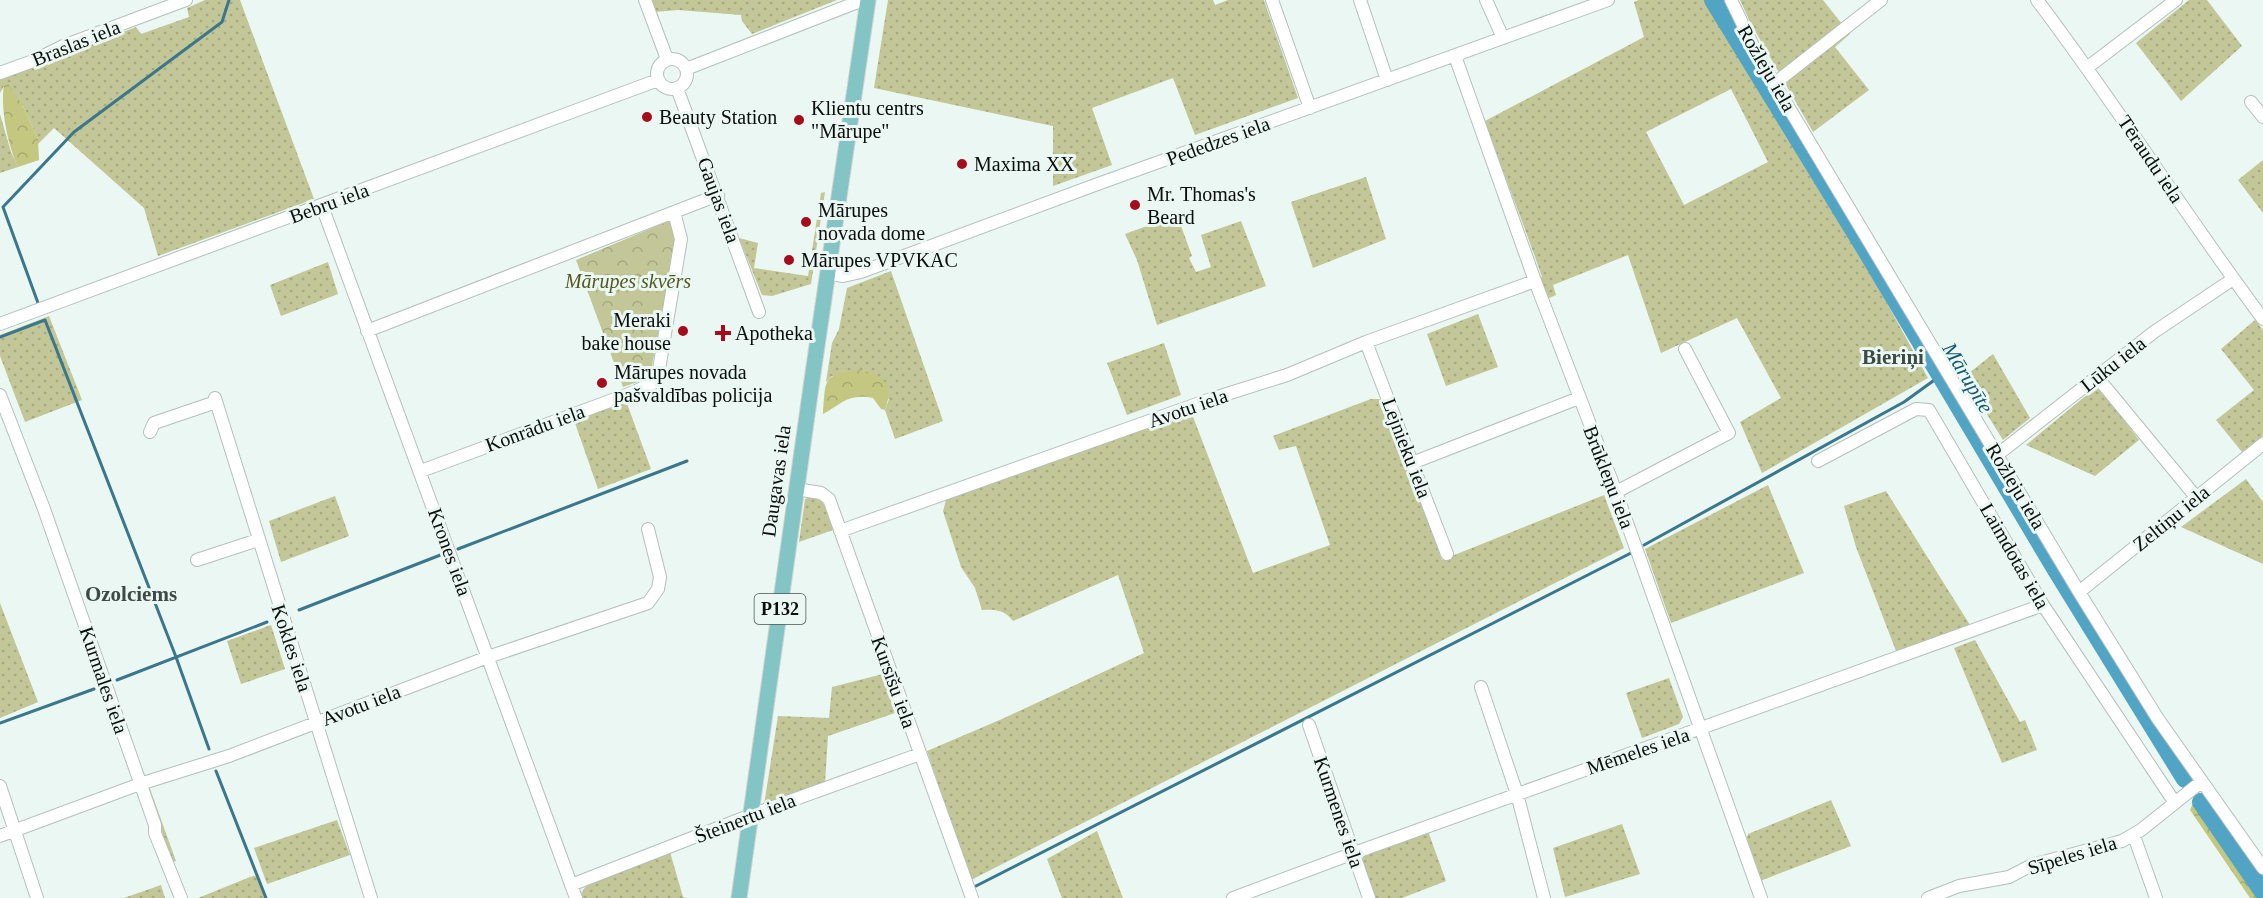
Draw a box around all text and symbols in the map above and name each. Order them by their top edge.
street label: Braslas iela [29,15,123,71]
street label: Rožleju iela [1733,21,1801,116]
place label: Klientu centrs "Mārupe" [811,97,924,143]
place label: Beauty Station [659,106,777,129]
marker: Beauty Station [640,110,654,124]
street label: Tēraudu iela [2114,111,2188,207]
street label: Pededzes iela [1163,112,1273,170]
marker: Klientu centrs "Mārupe" [792,113,806,127]
place label: Maxima XX [974,153,1075,175]
street label: Gaujas iela [692,154,745,246]
marker: Maxima XX [955,157,969,171]
street label: Bebru iela [286,178,372,227]
place label: Mr. Thomas's Beard [1147,183,1256,228]
marker: Mr. Thomas's Beard [1128,198,1142,212]
place label: Mārupes novada dome [818,199,925,244]
marker: Mārupes novada dome [799,215,813,229]
place label: Mārupes VPVKAC [801,249,958,272]
marker: Mārupes VPVKAC [782,253,796,267]
park label: Mārupes skvērs [564,270,691,293]
place label: Meraki bake house [582,309,671,354]
place label: Apotheka [735,322,813,345]
marker: Meraki bake house [676,324,690,338]
marker: Apotheka [716,326,730,340]
street label: Lūku iela [2076,332,2150,396]
water label: Mārupīte [1937,337,1998,418]
district label: Bieriņi [1862,345,1924,370]
place label: Mārupes novada pašvaldības policija [614,361,772,407]
marker: Mārupes novada pašvaldības policija [595,376,609,390]
street label: Avotu iela [1145,384,1231,432]
street label: Lejnieku iela [1377,395,1436,501]
street label: Konrādu iela [482,400,588,456]
street label: Brūkleņu iela [1578,422,1639,532]
street label: Daugavas iela [757,424,796,538]
street label: Rožleju iela [1981,439,2050,533]
street label: Zeltiņu iela [2128,481,2214,556]
street label: Laimdotas iela [1976,499,2054,613]
street label: Krones iela [424,505,476,599]
district label: Ozolciems [85,582,177,606]
road number: P132 [754,594,806,624]
street label: Kokles iela [268,602,316,695]
street label: Kurmales iela [75,624,133,736]
street label: Kursīšu iela [867,633,921,731]
street label: Avotu iela [319,680,404,730]
street label: Mēmeles iela [1584,723,1692,779]
street label: Kurmenes iela [1310,754,1368,871]
street label: Šteinertu iela [691,788,799,847]
street label: Sīpeles iela [2025,831,2119,880]

